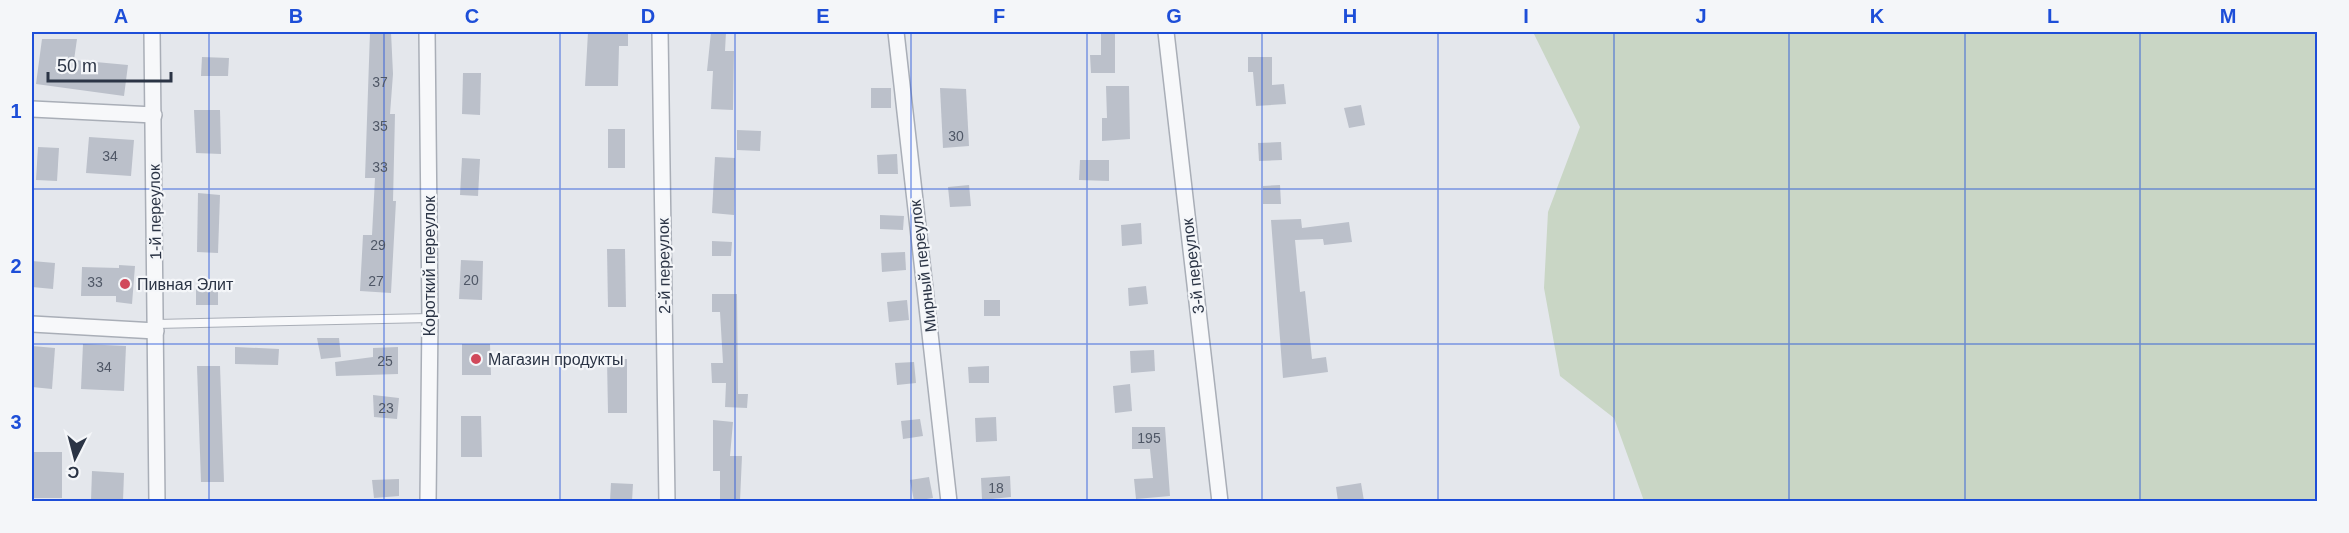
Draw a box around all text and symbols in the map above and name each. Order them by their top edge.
text: A [114,5,128,27]
text: B [289,5,303,27]
text: C [465,5,479,27]
text: D [641,5,655,27]
text: E [816,5,830,27]
text: F [993,5,1005,27]
text: G [1166,5,1182,27]
text: H [1343,5,1357,27]
text: I [1523,5,1529,27]
text: J [1695,5,1707,27]
text: K [1870,5,1885,27]
text: L [2047,5,2059,27]
text: M [2220,5,2236,27]
scale bar [48,45,171,83]
text: 50 m [57,56,97,76]
house number: 37 [372,74,388,90]
text: 1 [10,100,22,122]
house number: 35 [372,118,388,134]
house number: 30 [948,128,964,144]
house number: 34 [102,148,118,164]
house number: 33 [372,159,388,175]
street label: 1-й переулок [146,163,164,260]
street label: Короткий переулок [421,195,438,336]
street label: Мирный переулок [906,198,940,333]
street label: 3-й переулок [1179,216,1207,315]
street label: 2-й переулок [655,217,673,314]
house number: 29 [370,237,386,253]
text: 2 [10,255,22,277]
house number: 20 [463,272,479,288]
house number: 27 [368,273,384,289]
house number: 33 [87,274,103,290]
place label: Пивная Элит [137,276,234,293]
marker: Пивная Элит [118,277,132,291]
place label: Магазин продукты [488,351,624,368]
marker: Магазин продукты [469,352,483,366]
house number: 25 [377,353,393,369]
house number: 34 [96,359,112,375]
house number: 23 [378,400,394,416]
text: 3 [10,411,22,433]
north arrow [45,428,105,488]
house number: 195 [1137,430,1161,446]
text: С [66,463,80,481]
house number: 18 [988,480,1004,496]

